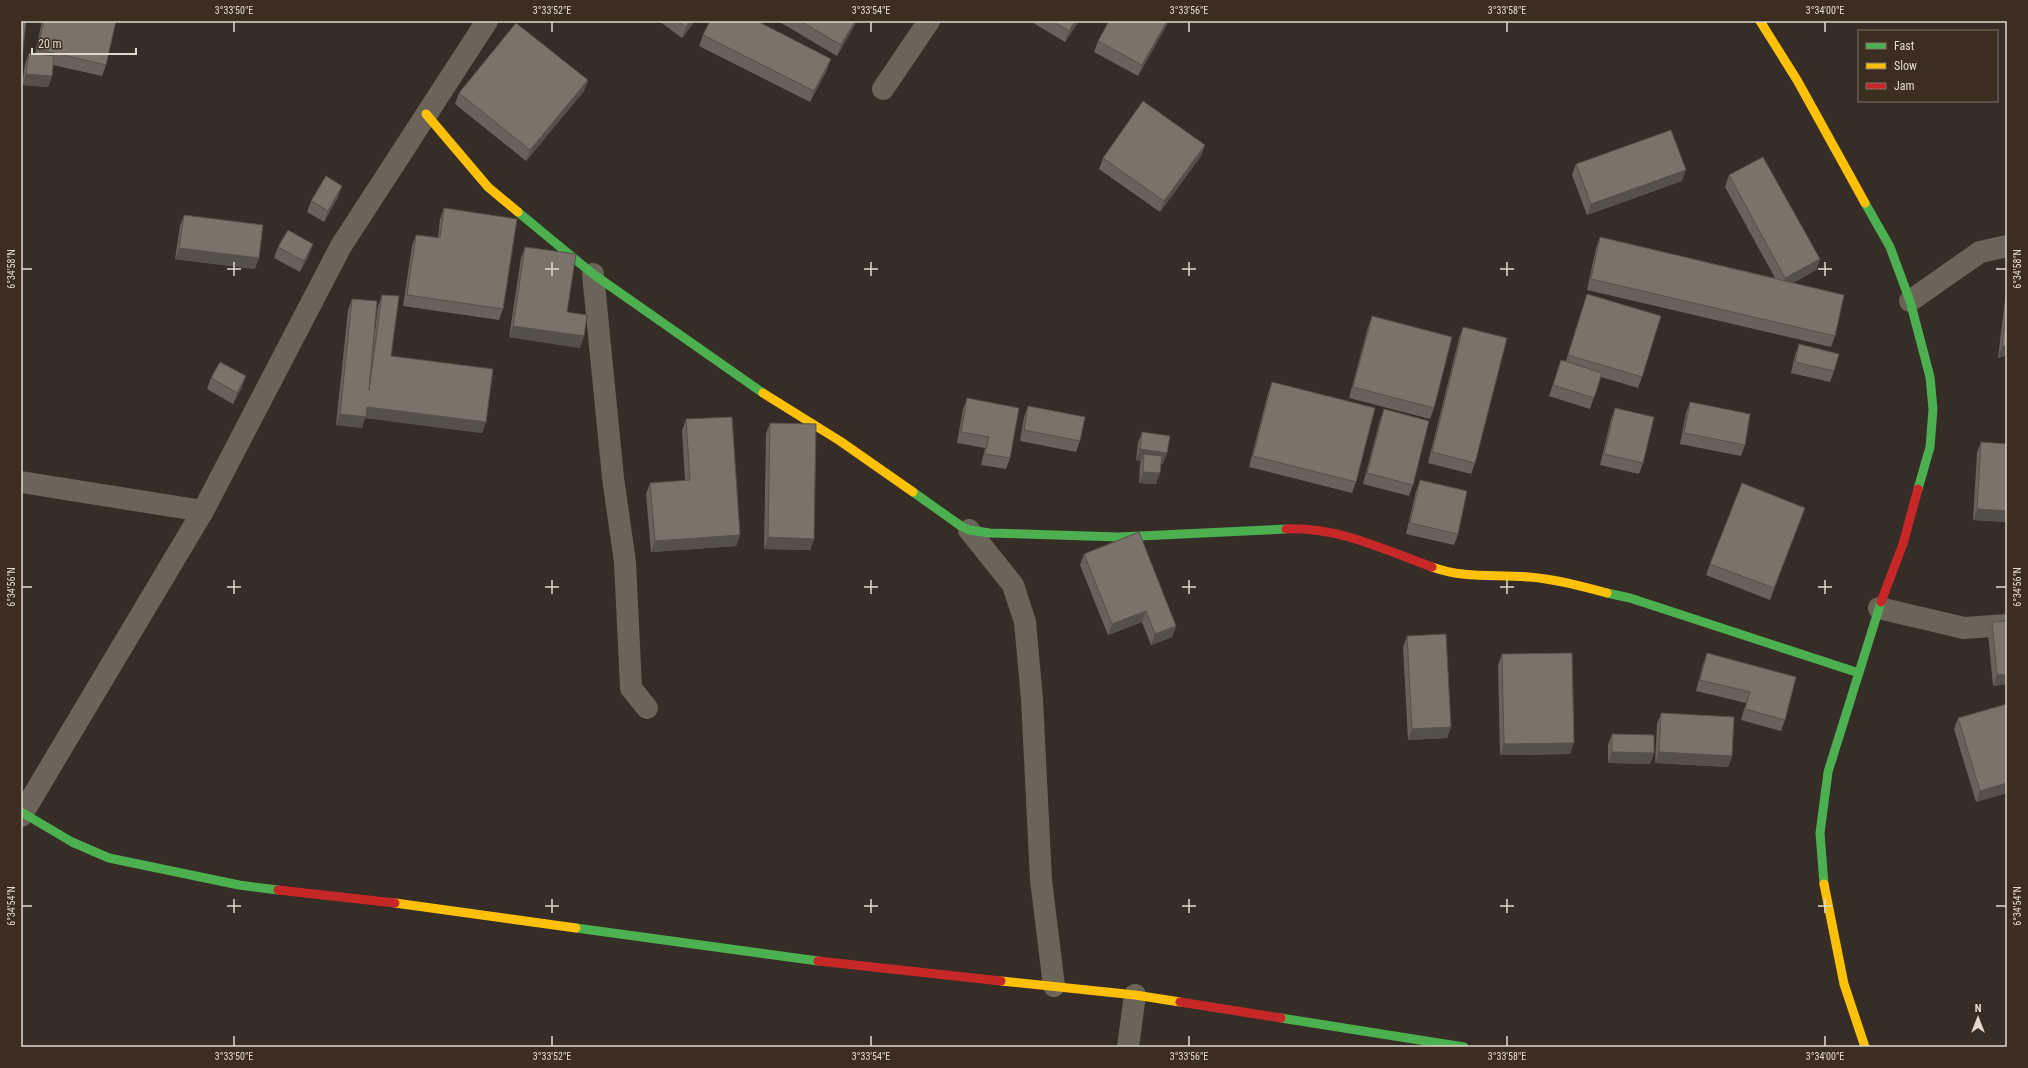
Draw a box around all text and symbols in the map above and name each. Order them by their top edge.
text: 3°33'50"E [215,5,253,16]
text: 3°33'52"E [533,5,571,16]
text: 3°33'54"E [852,5,890,16]
text: 3°33'56"E [1170,5,1208,16]
text: 3°33'58"E [1488,5,1526,16]
text: 3°34'00"E [1806,5,1844,16]
scale bar [32,30,136,56]
legend [1858,30,1998,102]
text: 20 m [38,37,62,51]
text: Fast [1894,39,1915,53]
text: Slow [1894,59,1917,73]
text: Jam [1894,79,1915,93]
text: 6°34'58"N [6,249,17,289]
text: 6°34'58"N [2012,249,2023,289]
text: 6°34'56"N [6,567,17,607]
text: 6°34'56"N [2012,567,2023,607]
text: 6°34'54"N [6,886,17,926]
text: 6°34'54"N [2012,886,2023,926]
north arrow [1958,998,1998,1038]
text: N [1975,1002,1982,1015]
text: 3°33'50"E [215,1051,253,1062]
text: 3°33'52"E [533,1051,571,1062]
text: 3°33'54"E [852,1051,890,1062]
text: 3°33'56"E [1170,1051,1208,1062]
text: 3°33'58"E [1488,1051,1526,1062]
text: 3°34'00"E [1806,1051,1844,1062]

